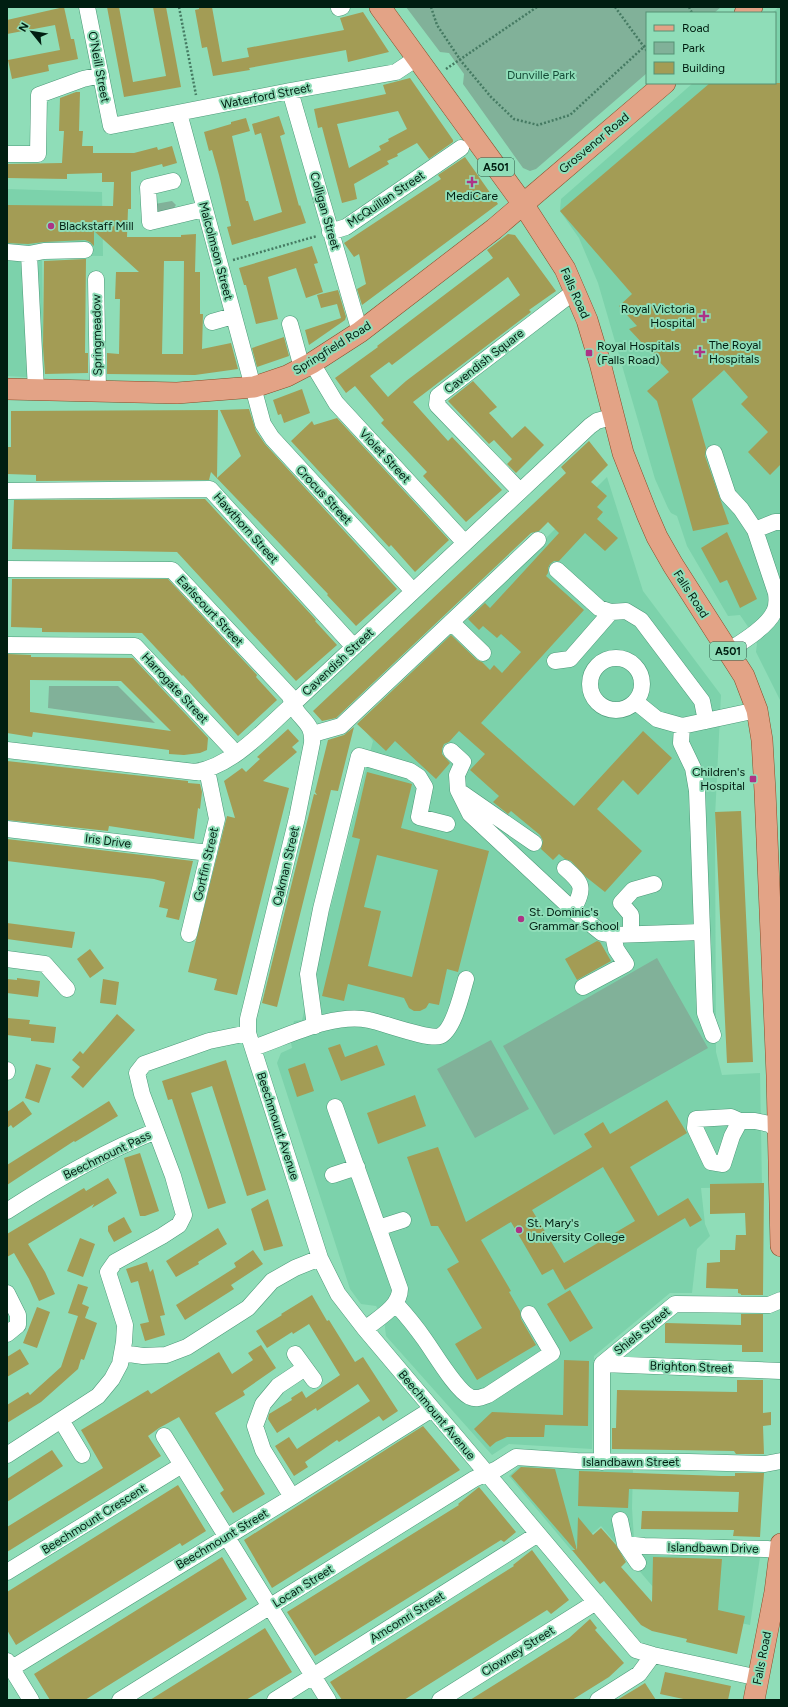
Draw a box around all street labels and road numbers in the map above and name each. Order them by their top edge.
street label: O'Neill Street [85,30,113,104]
street label: Waterford Street [220,80,313,112]
street label: Grosvenor Road [556,110,632,176]
road number: A501 [478,158,514,176]
street label: McQuillan Street [345,168,428,230]
street label: Colligan Street [307,171,343,252]
street label: Malcolmson Street [196,200,236,302]
street label: Falls Road [558,265,592,321]
street label: Springmeadow [89,294,105,376]
street label: Springfield Road [291,318,373,378]
street label: Cavendish Square [442,325,527,396]
street label: Violet Street [357,426,414,486]
street label: Crocus Street [293,463,355,528]
street label: Hawthorn Street [211,490,282,566]
street label: Falls Road [670,568,712,620]
street label: Earlscourt Street [174,573,246,649]
street label: Cavendish Street [299,625,377,699]
road number: A501 [710,642,746,660]
street label: Harrogate Street [139,650,211,726]
street label: Gortfin Street [191,825,221,902]
street label: Oakman Street [270,825,302,907]
street label: Iris Drive [84,831,132,851]
street label: Beechmount Avenue [254,1070,302,1182]
street label: Beechmount Pass [61,1128,153,1182]
street label: Shiels Street [611,1304,673,1358]
street label: Brighton Street [649,1359,733,1375]
street label: Beechmount Avenue [396,1367,479,1463]
street label: Islandbawn Street [582,1455,680,1469]
street label: Beechmount Crescent [39,1481,149,1557]
street label: Beechmount Street [173,1506,271,1572]
street label: Islandbawn Drive [667,1540,759,1556]
street label: Locan Street [270,1562,336,1610]
street label: Amcomri Street [367,1588,447,1646]
street label: Clowney Street [479,1623,557,1679]
street label: Falls Road [750,1630,774,1686]

